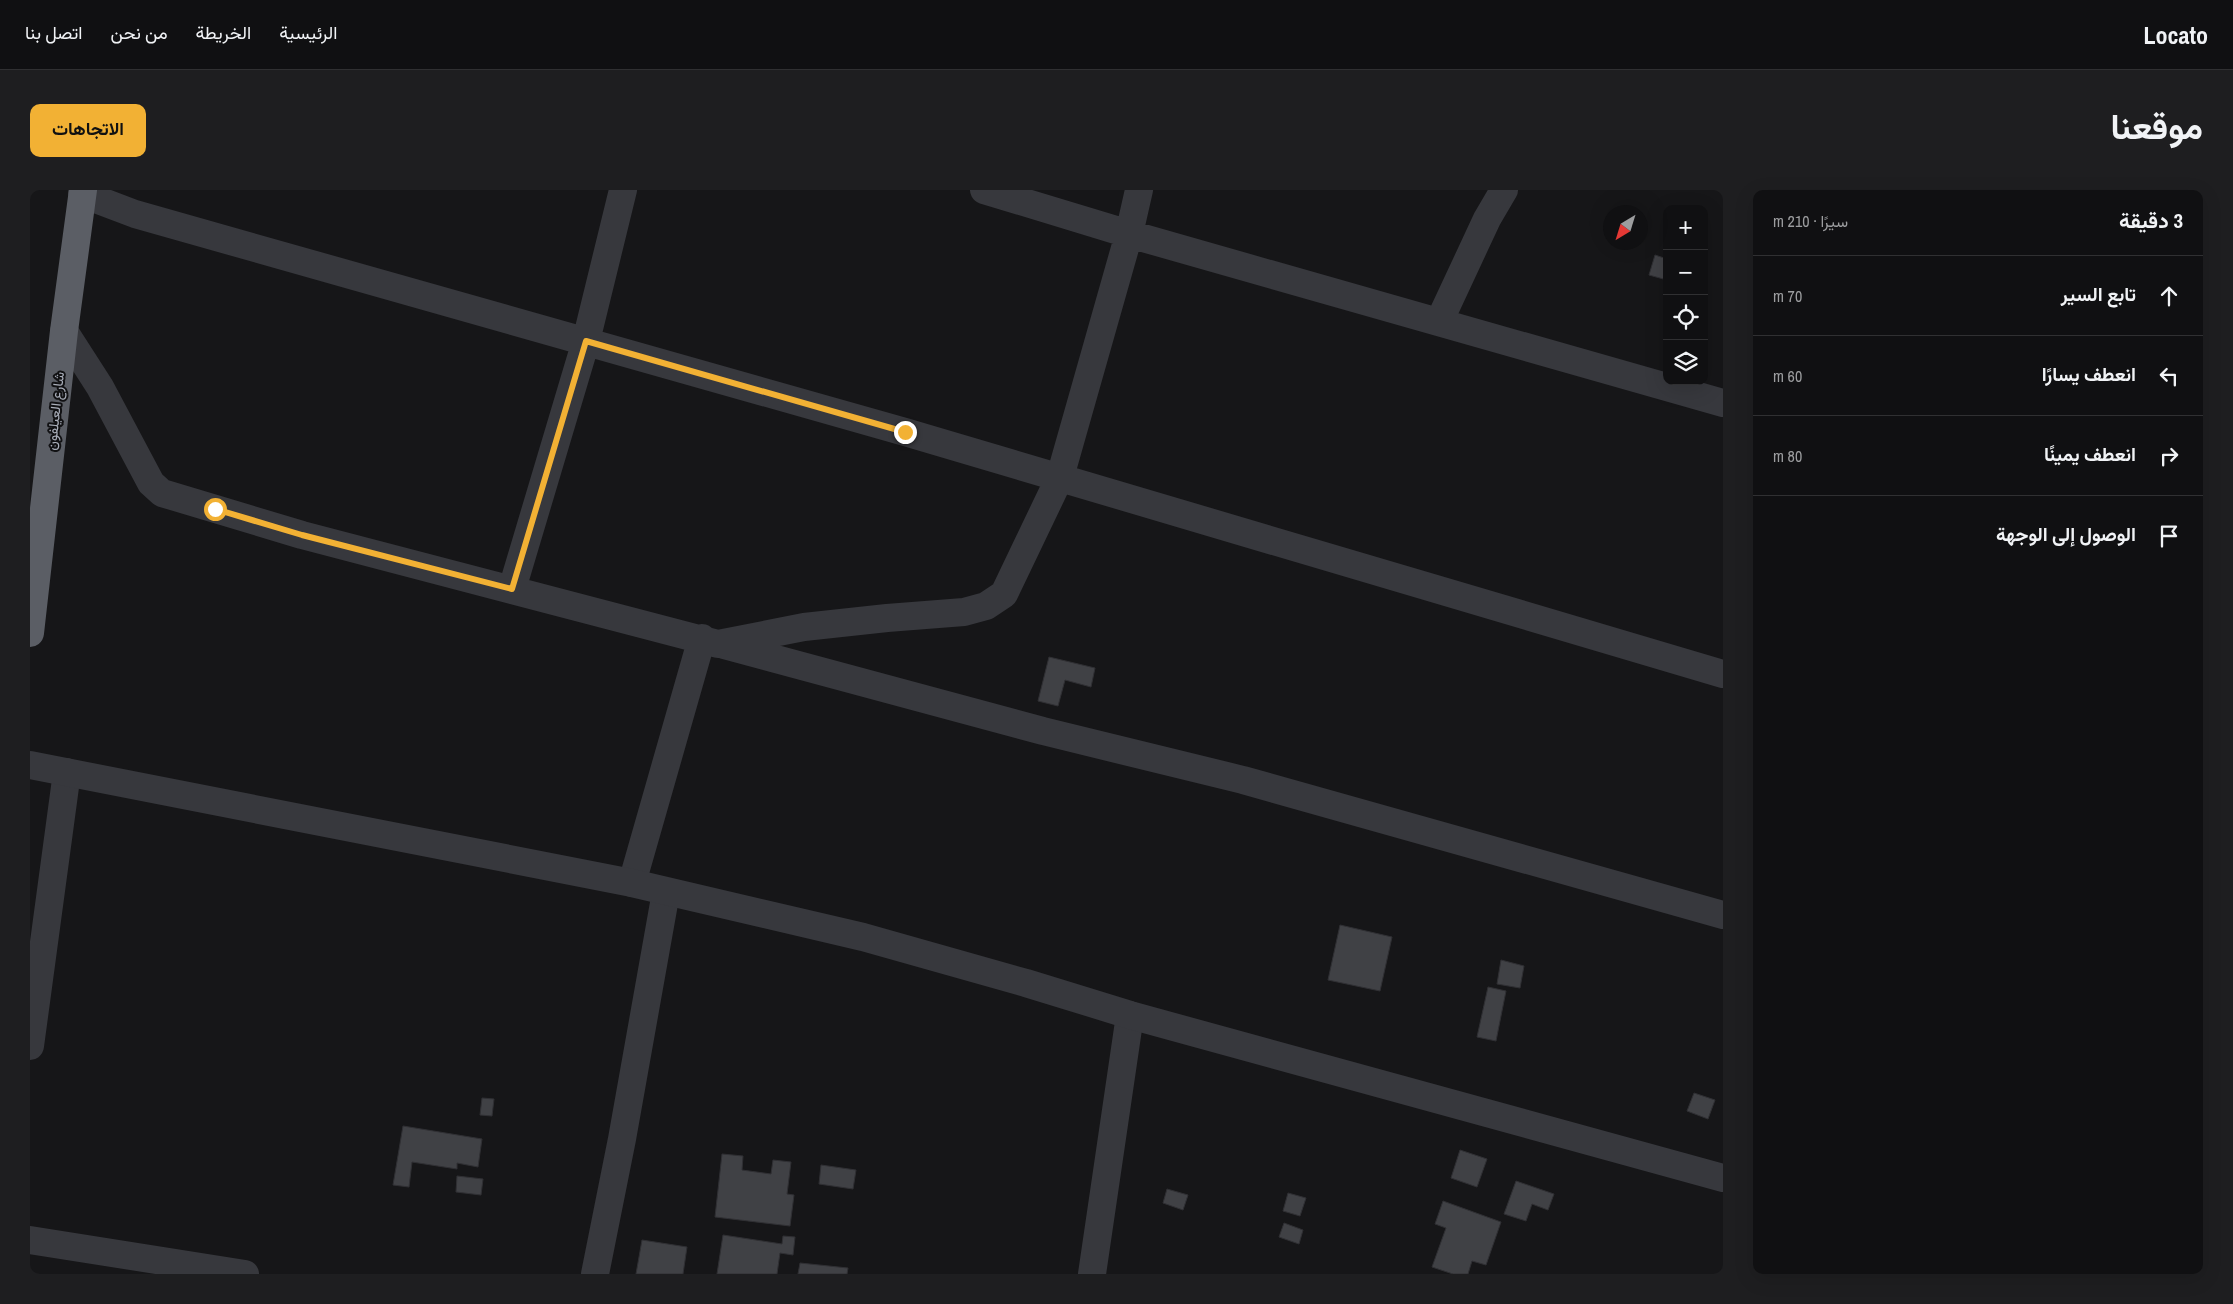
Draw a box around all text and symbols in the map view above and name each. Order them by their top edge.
text: Locato [2143,19,2208,51]
text: اتصل بنا [25,20,82,45]
text: من نحن [110,20,168,45]
text: الخريطة [196,20,251,45]
text: الرئيسية [279,20,337,45]
text: موقعنا [2110,103,2203,150]
button: الاتجاهات [30,104,146,157]
north arrow [1603,205,1648,250]
map controls [1663,205,1708,385]
button: + [1663,205,1708,250]
text: 3 دقيقة [2119,206,2183,235]
text: سيرًا · 210 m [1773,210,1848,232]
button: − [1663,250,1708,295]
text: تابع السير [2061,281,2136,307]
icon: ahead [2155,282,2183,310]
text: 70 m [1773,285,1802,307]
button: locate [1663,295,1708,340]
button: layers [1663,340,1708,385]
text: انعطف يسارًا [2042,361,2136,387]
icon: left [2155,362,2183,390]
text: 60 m [1773,365,1802,387]
street label: شارع العيلفون [42,371,70,451]
route end [894,421,917,444]
text: انعطف يمينًا [2044,441,2136,467]
icon: right [2155,442,2183,470]
text: 80 m [1773,445,1802,467]
route start [204,498,227,521]
text: الوصول إلى الوجهة [1996,521,2136,547]
icon: arrive [2155,522,2183,550]

